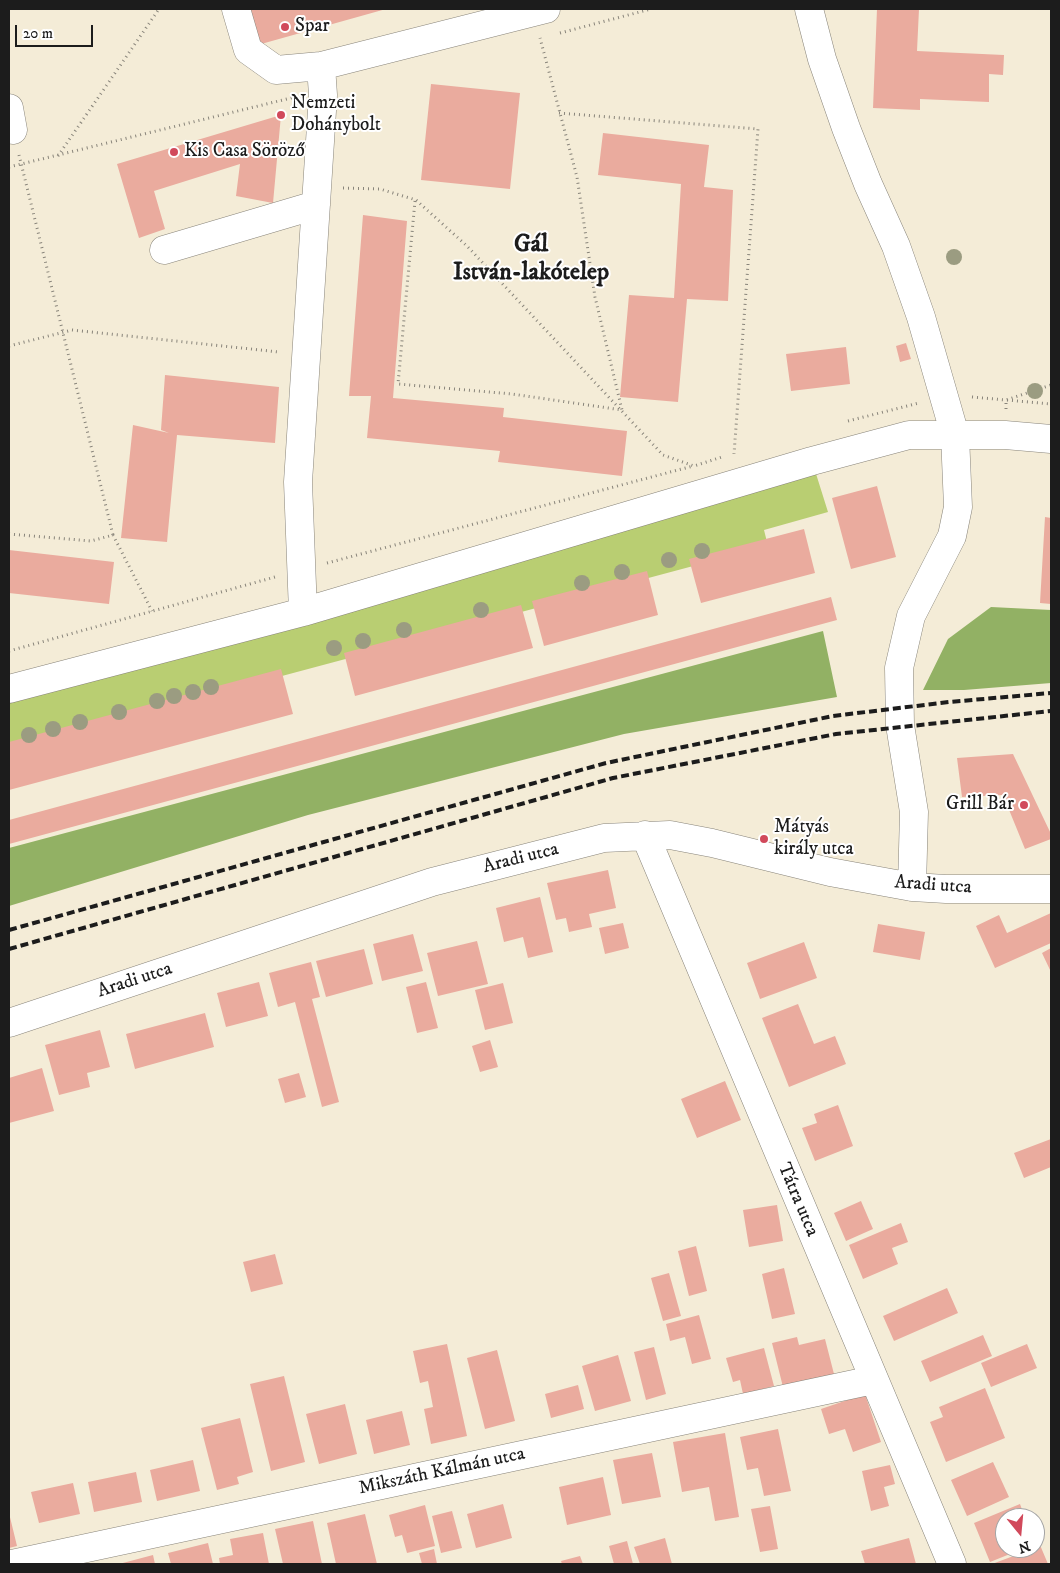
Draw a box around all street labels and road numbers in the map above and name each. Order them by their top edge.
street label: Aradi utca [481,839,561,879]
street label: Aradi utca [894,872,972,900]
street label: Aradi utca [95,958,175,1004]
street label: Tátra utca [771,1160,823,1240]
street label: Mikszáth Kálmán utca [357,1443,527,1501]

